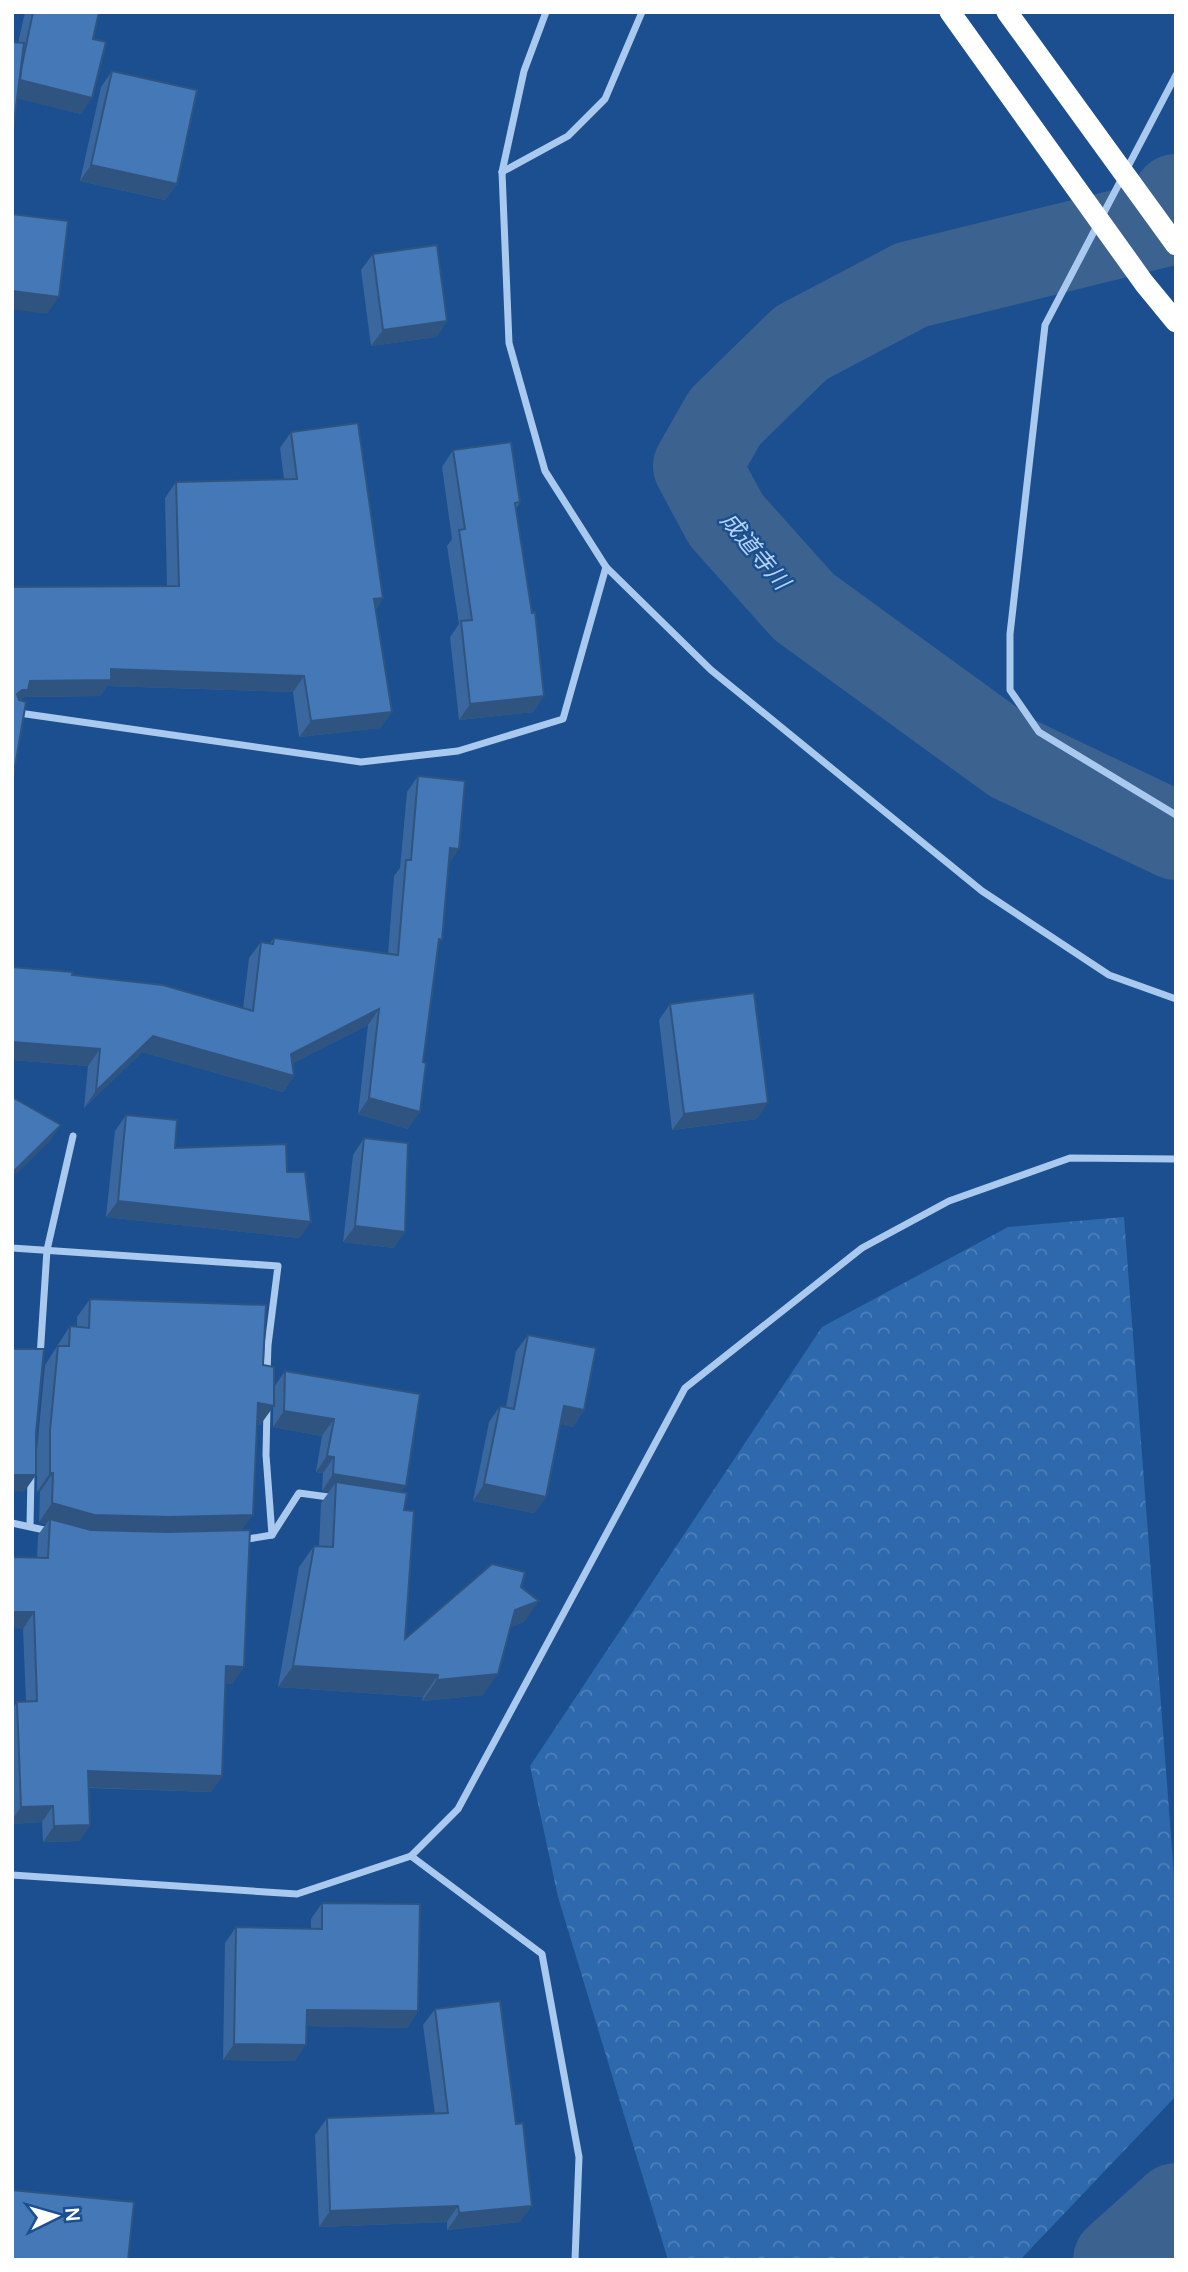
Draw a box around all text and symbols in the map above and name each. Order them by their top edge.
water label: 成道寺川 [714,504,800,598]
north arrow [21,2181,91,2251]
text: N [59,2207,86,2222]

